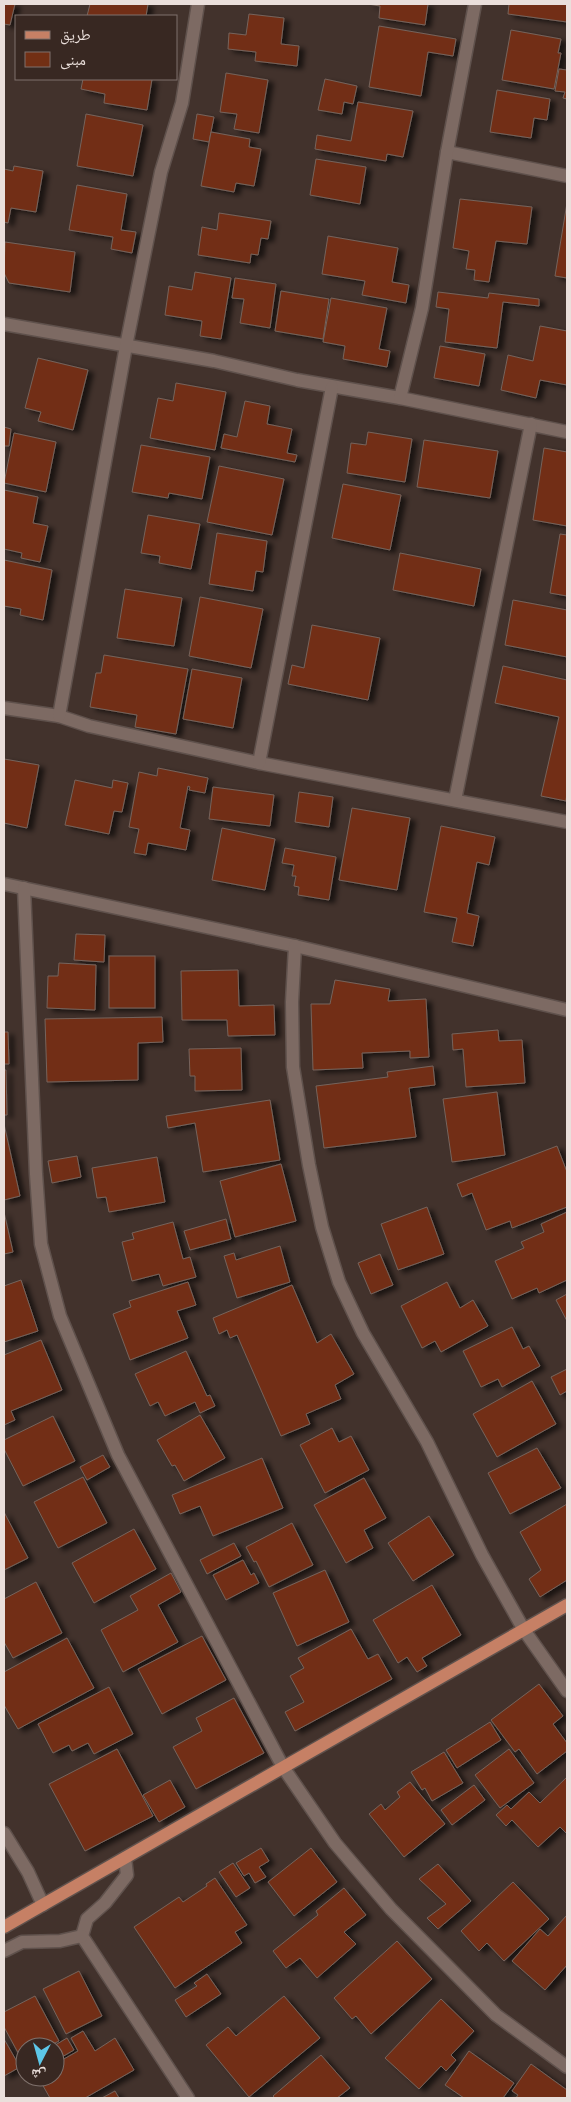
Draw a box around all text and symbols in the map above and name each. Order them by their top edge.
legend [15,15,178,80]
text: طريق [60,26,91,45]
text: مبنى [60,51,86,70]
north arrow [15,2037,65,2087]
text: ش [30,2065,47,2084]

